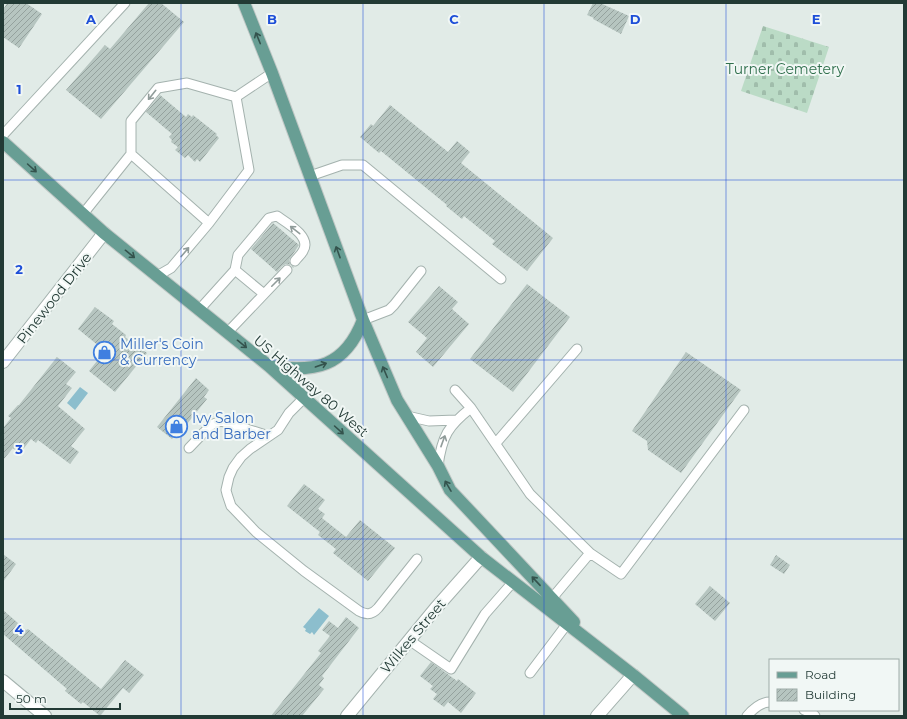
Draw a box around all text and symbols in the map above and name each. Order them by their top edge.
text: A [85,11,97,27]
text: B [267,11,277,27]
text: C [449,11,459,27]
text: D [630,11,641,27]
text: E [812,11,821,27]
one-way arrow [254,32,262,44]
park label: Turner Cemetery [726,60,845,78]
text: 1 [16,81,22,97]
one-way arrow [147,90,156,101]
one-way arrow [27,163,37,173]
one-way arrow [289,226,300,234]
one-way arrow [333,246,341,258]
one-way arrow [181,247,190,257]
street label: Pinewood Drive [13,249,95,347]
one-way arrow [124,249,135,258]
text: 2 [15,261,23,277]
one-way arrow [271,277,280,287]
street label: US Highway 80 West [250,331,372,441]
place label: Miller's Coin & Currency [120,335,204,369]
shop icon: Miller's Coin & Currency [91,339,117,365]
one-way arrow [236,340,247,349]
one-way arrow [314,361,327,368]
one-way arrow [381,367,389,379]
place label: Ivy Salon and Barber [192,409,271,443]
shop icon: Ivy Salon and Barber [163,413,189,439]
one-way arrow [334,425,344,434]
one-way arrow [440,435,447,448]
text: 3 [14,441,23,457]
one-way arrow [444,480,452,492]
one-way arrow [532,577,541,587]
street label: Wilkes Street [376,595,450,677]
text: 4 [15,621,24,637]
legend [769,659,899,711]
text: Road [805,667,836,682]
scale bar [10,685,120,711]
text: Building [805,687,856,702]
text: 50 m [16,691,47,706]

